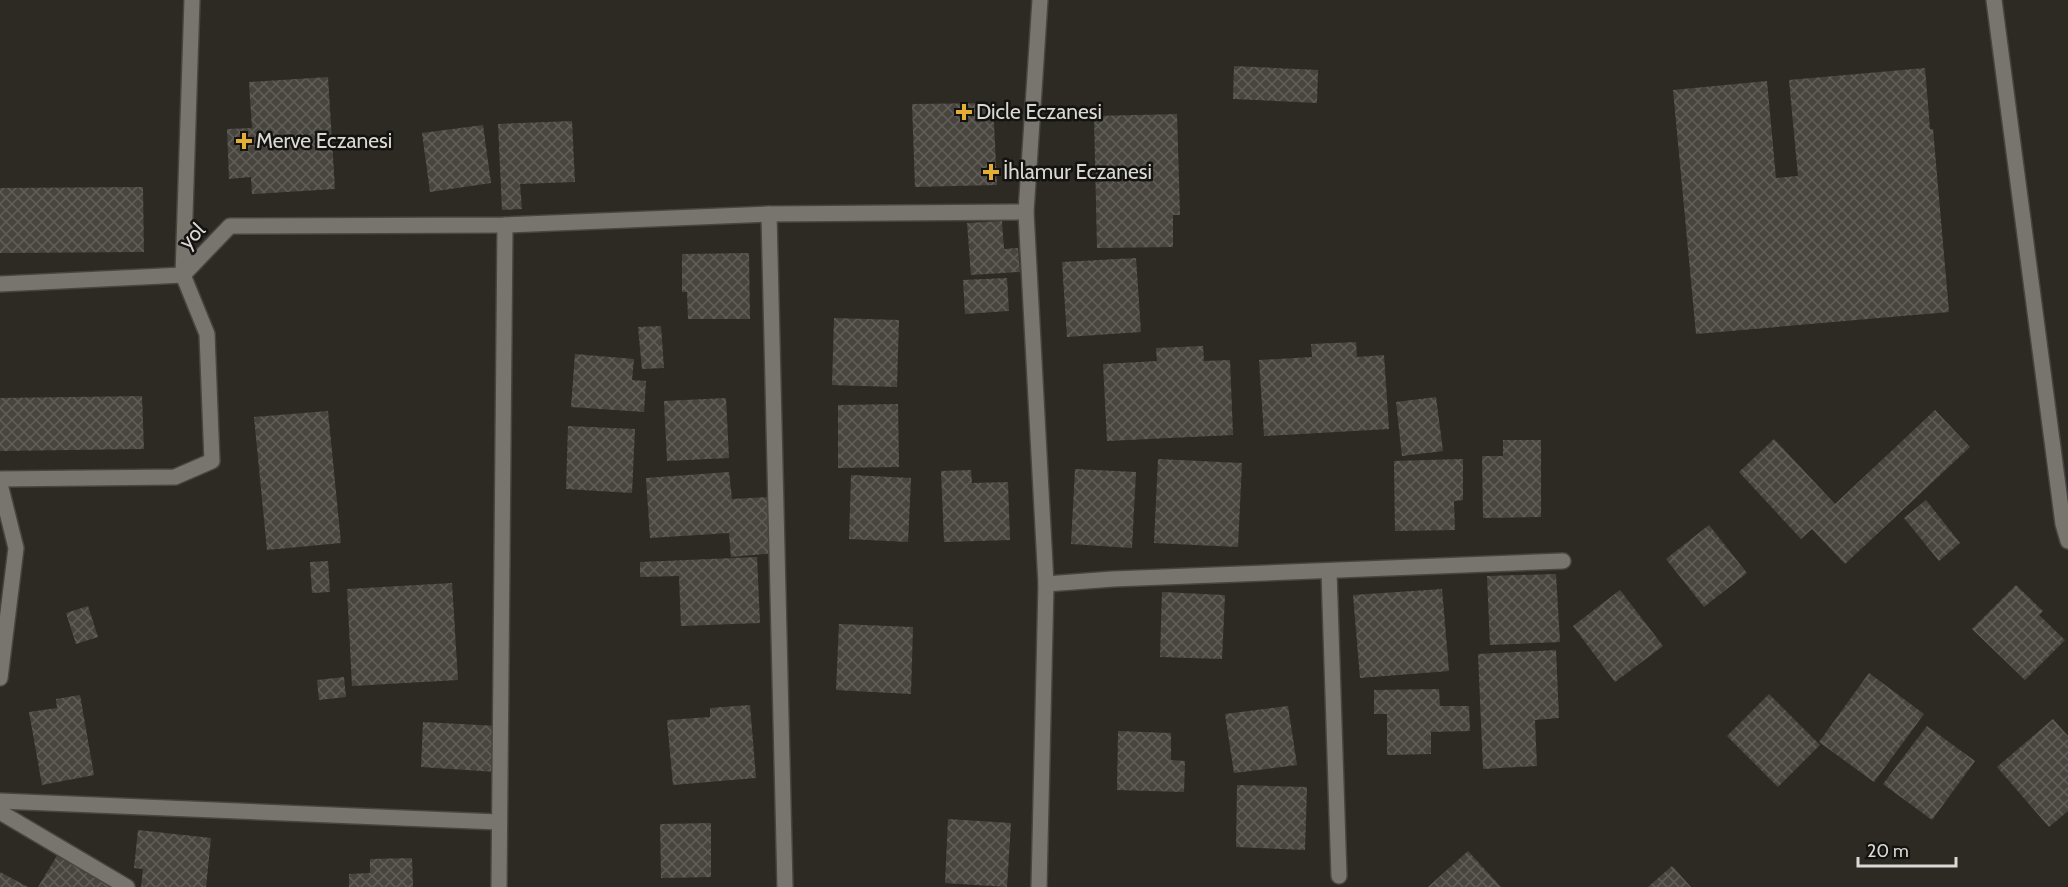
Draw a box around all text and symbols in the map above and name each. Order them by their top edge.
place label: Dicle Eczanesi [976,99,1102,124]
marker: Dicle Eczanesi [957,105,971,119]
place label: Merve Eczanesi [256,128,392,153]
marker: Merve Eczanesi [237,134,251,148]
place label: İhlamur Eczanesi [1003,159,1152,184]
marker: İhlamur Eczanesi [984,165,998,179]
street label: yol [173,217,210,254]
scale bar [1858,830,1956,868]
text: 20 m [1867,840,1909,862]

